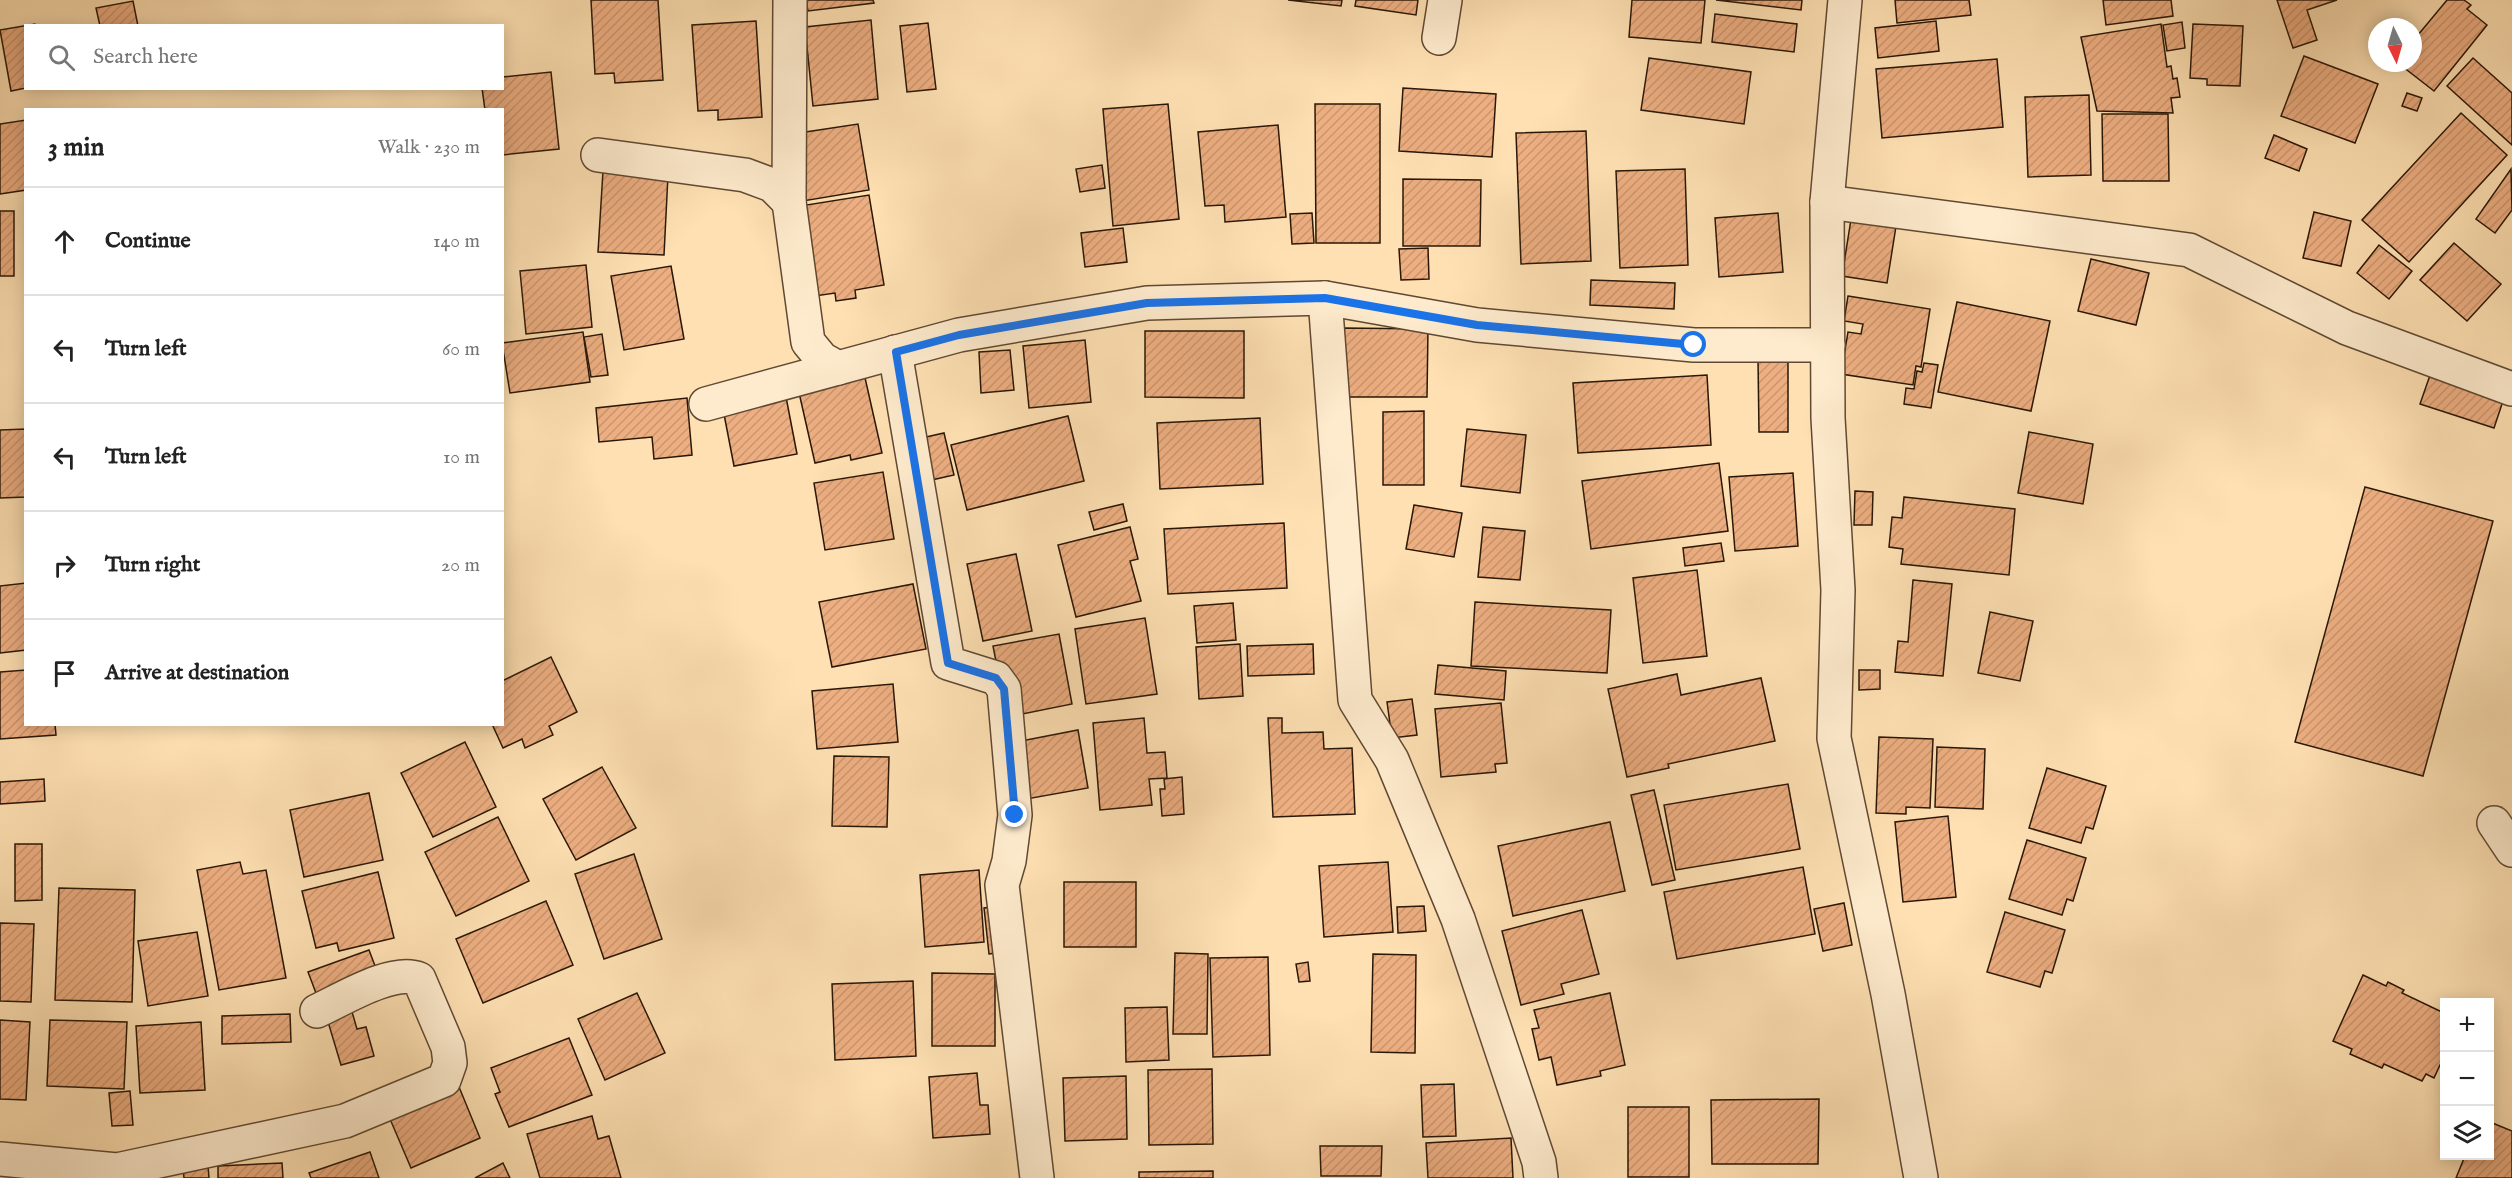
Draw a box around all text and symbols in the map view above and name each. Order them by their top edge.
north arrow [2368,18,2422,72]
search box [24,24,504,90]
icon: search [45,41,78,74]
text: Search here [93,43,198,71]
text: 3 min [48,131,104,164]
text: Walk · 230 m [378,135,480,160]
icon: ahead [48,225,81,258]
text: Continue [105,227,191,255]
text: 140 m [433,229,480,254]
route start [1680,331,1706,357]
icon: left [48,333,81,366]
text: Turn left [105,335,187,363]
text: 60 m [442,337,480,362]
icon: left [48,441,81,474]
text: Turn left [105,443,187,471]
text: 10 m [443,445,480,470]
icon: right [48,549,81,582]
text: Turn right [105,551,200,579]
text: 20 m [441,553,480,578]
icon: arrive [48,657,81,690]
text: Arrive at destination [105,659,289,687]
route end [1001,801,1027,827]
map controls [2440,998,2494,1160]
button: + [2440,998,2494,1052]
button: − [2440,1052,2494,1106]
button: layers [2440,1106,2494,1160]

